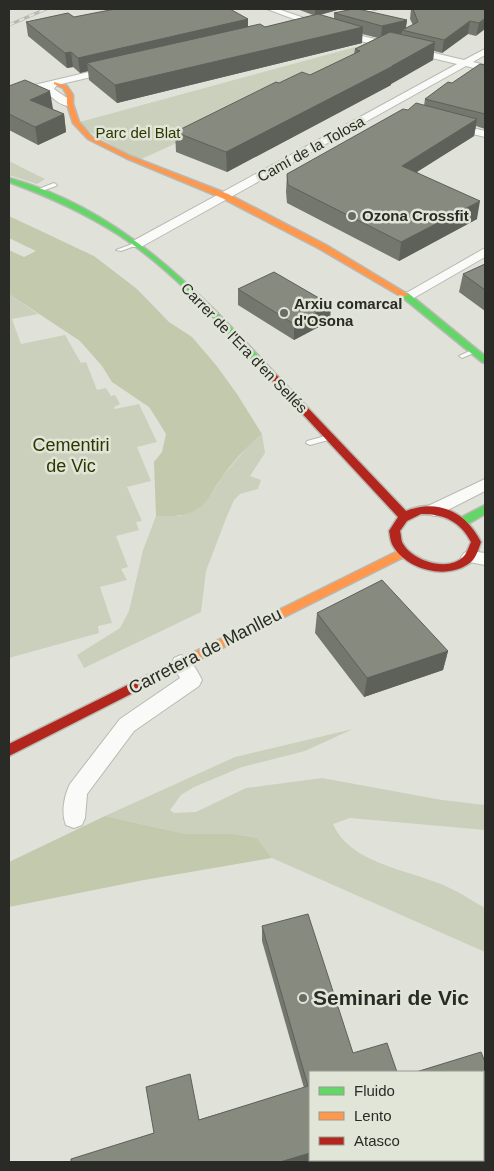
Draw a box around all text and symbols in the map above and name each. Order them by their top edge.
street label: Camí de la Tolosa [254,112,368,185]
park label: Parc del Blat [95,124,181,141]
place label: Ozona Crossfit [362,207,469,224]
marker: Ozona Crossfit [346,210,358,222]
street label: Carrer de l'Era d'en Sellés [178,279,311,416]
place label: Arxiu comarcal d'Osona [294,295,402,329]
marker: Arxiu comarcal d'Osona [278,307,290,319]
park label: Cementiri de Vic [32,435,110,476]
street label: Carretera de Manlleu [125,604,285,698]
place label: Seminari de Vic [313,986,469,1009]
marker: Seminari de Vic [297,992,309,1004]
legend [309,1071,484,1161]
text: Fluido [354,1082,395,1099]
text: Lento [354,1107,392,1124]
text: Atasco [354,1132,400,1149]

